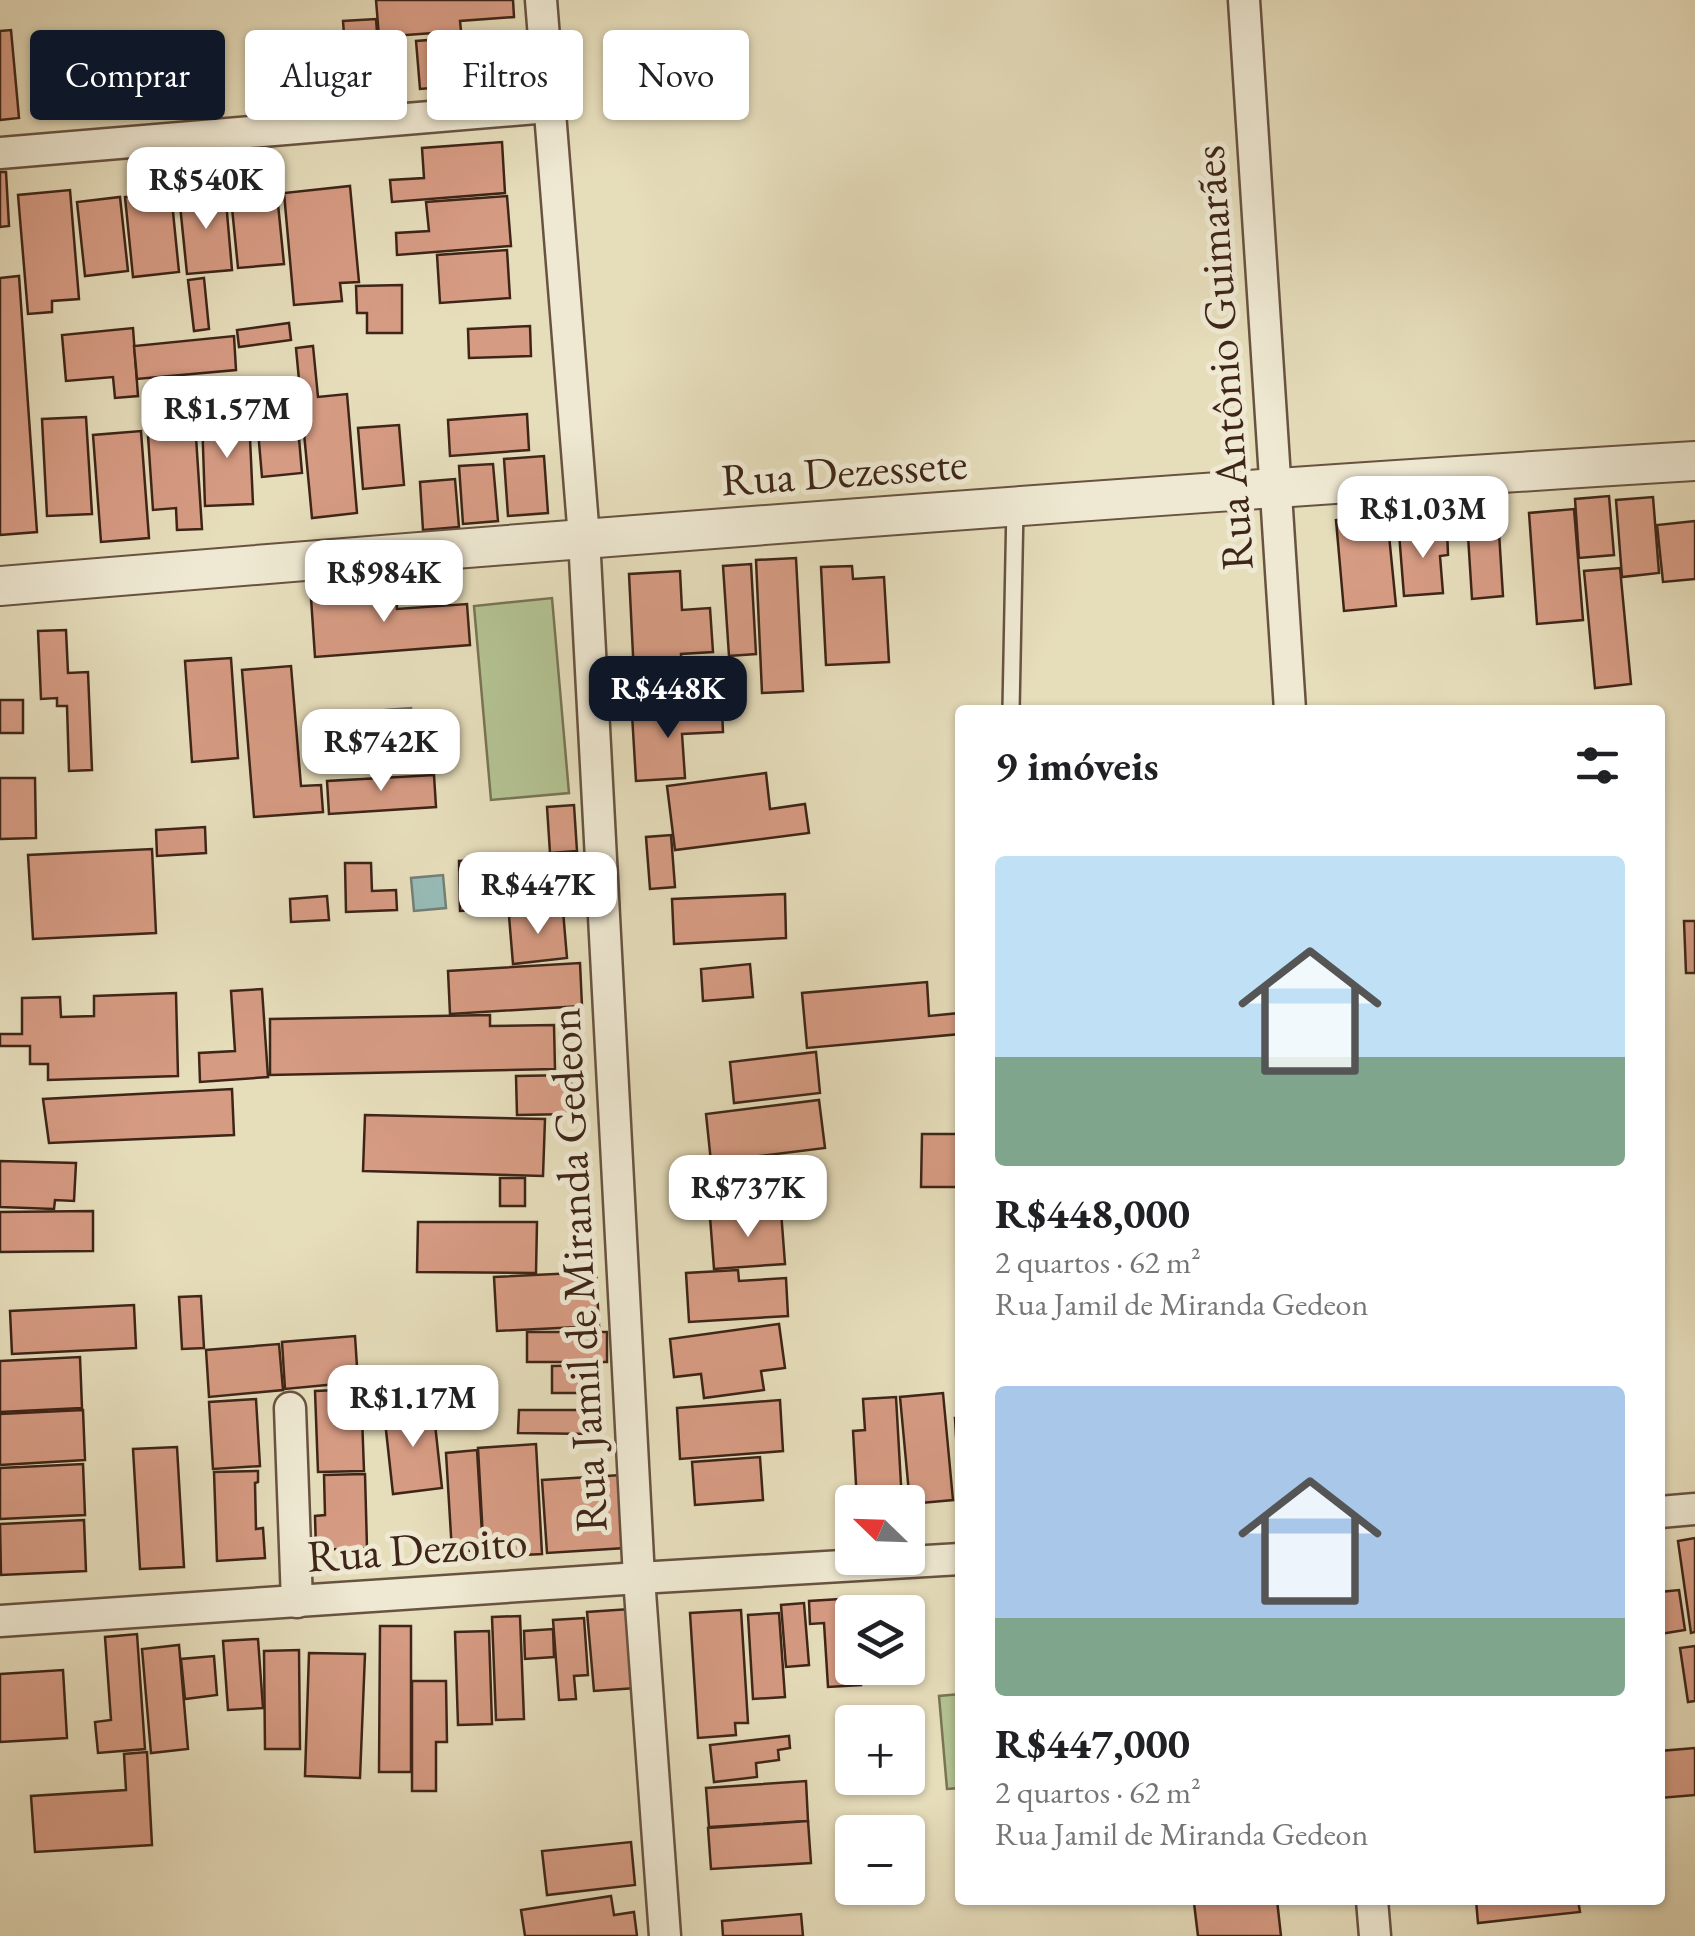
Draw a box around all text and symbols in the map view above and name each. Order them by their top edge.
chip: Comprar [30,30,225,120]
chip: Alugar [245,30,407,120]
chip: Filtros [427,30,583,120]
chip: Novo [603,30,749,120]
street label: Rua Antônio Guimarães [1178,144,1266,572]
pin: R$540K [125,147,287,232]
text: R$540K [149,158,263,200]
pin: R$1.57M [135,376,319,461]
text: R$1.57M [163,387,291,429]
street label: Rua Dezessete [719,433,969,509]
pin: R$1.03M [1331,476,1515,561]
text: R$1.03M [1359,487,1487,529]
pin: R$984K [303,540,465,625]
text: R$984K [327,551,441,593]
pin: R$448K [587,656,749,741]
text: R$448K [611,667,725,709]
pin: R$742K [300,709,462,794]
text: R$742K [324,720,438,762]
text: 9 imóveis [995,738,1159,793]
icon: filters [1570,738,1625,793]
pin: R$447K [457,852,619,937]
text: R$447K [481,863,595,905]
icon: home [1220,921,1400,1101]
street label: Rua Jamil de Miranda Gedeon [534,1006,620,1534]
pin: R$737K [667,1155,829,1240]
text: R$737K [691,1166,805,1208]
text: R$448,000 [995,1186,1190,1241]
text: 2 quartos · 62 m² [995,1241,1201,1283]
text: Rua Jamil de Miranda Gedeon [995,1283,1368,1325]
pin: R$1.17M [321,1365,505,1450]
text: R$1.17M [349,1376,477,1418]
icon: home [1220,1451,1400,1631]
north arrow [835,1485,925,1575]
map controls [835,1485,925,1905]
street label: Rua Dezoito [305,1511,529,1585]
button: layers [835,1595,925,1685]
button: + [835,1705,925,1795]
text: R$447,000 [995,1716,1190,1771]
text: 2 quartos · 62 m² [995,1771,1201,1813]
text: Rua Jamil de Miranda Gedeon [995,1813,1368,1855]
button: − [835,1815,925,1905]

